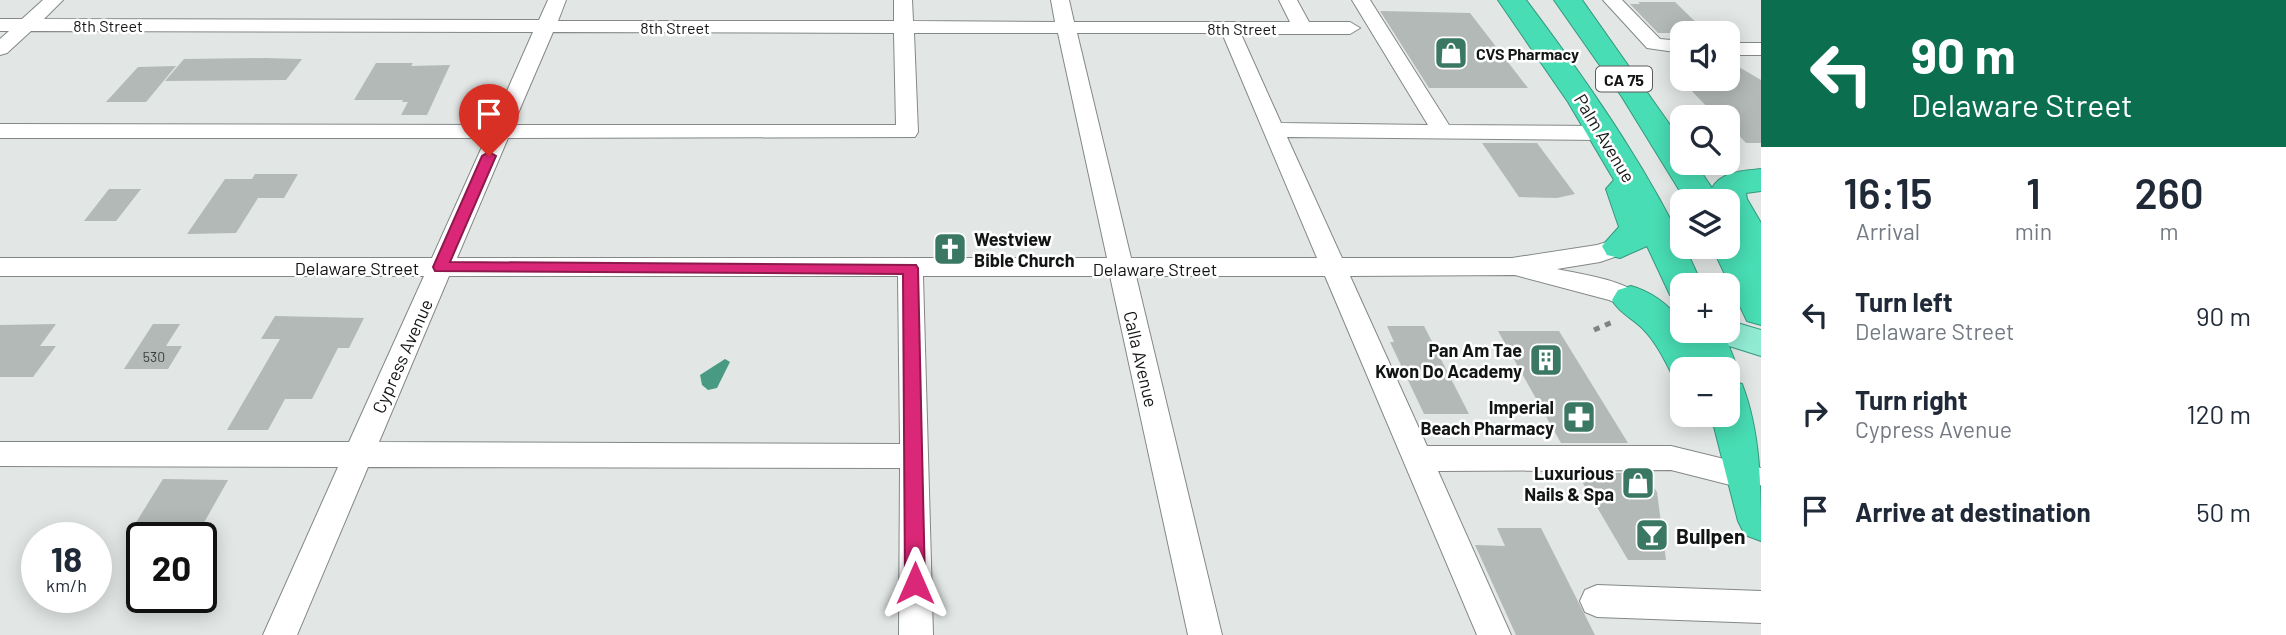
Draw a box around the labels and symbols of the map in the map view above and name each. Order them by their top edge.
street label: 8th Street [73,16,143,35]
street label: 8th Street [640,18,710,37]
street label: 8th Street [1207,19,1277,38]
shop icon: CVS Pharmacy [1432,34,1470,72]
place label: CVS Pharmacy [1476,44,1579,63]
road number: CA 75 [1596,66,1652,92]
pin [459,84,519,156]
street label: Palm Avenue [1570,90,1640,186]
place label: Westview Bible Church [974,228,1075,271]
church icon: Westview Bible Church [931,230,969,268]
street label: Delaware Street [295,257,419,279]
street label: Delaware Street [1093,258,1217,280]
street label: Cypress Avenue [367,295,437,417]
street label: Calla Avenue [1119,309,1163,409]
place label: Pan Am Tae Kwon Do Academy [1375,339,1522,382]
building icon: Pan Am Tae Kwon Do Academy [1527,341,1565,379]
house number: 530 [143,348,165,365]
place label: Imperial Beach Pharmacy [1420,396,1554,439]
pharmacy icon: Imperial Beach Pharmacy [1560,398,1598,436]
place label: Luxurious Nails & Spa [1524,462,1614,505]
shop icon: Luxurious Nails & Spa [1619,464,1657,502]
bar icon: Bullpen [1633,516,1671,554]
speed limit sign: 20 [126,522,217,613]
place label: Bullpen [1676,523,1745,548]
position arrow [878,546,952,620]

